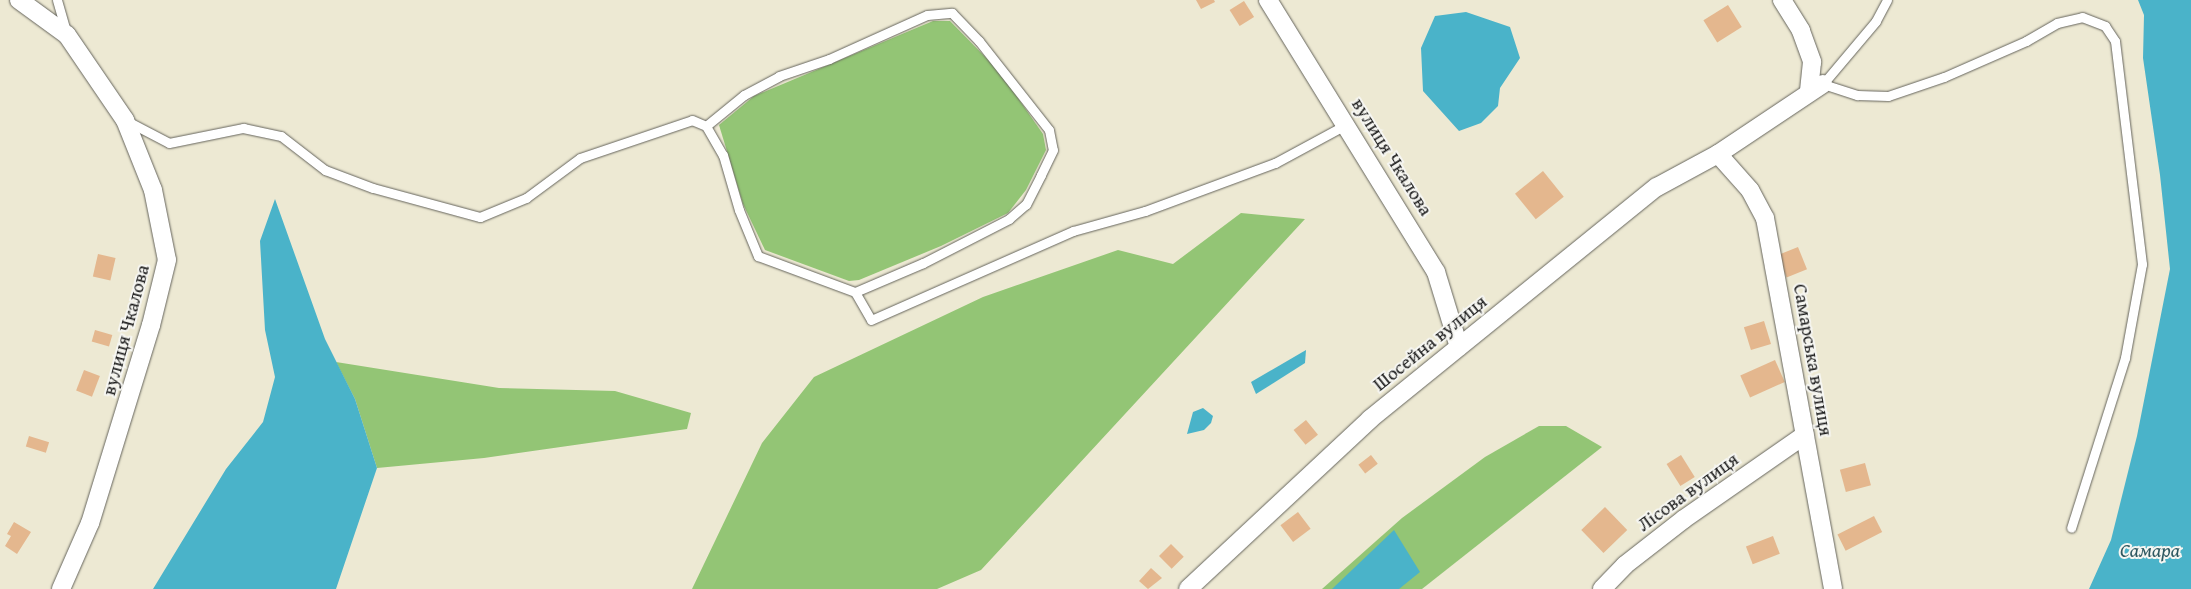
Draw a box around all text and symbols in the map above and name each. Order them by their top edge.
street label: вулиця Чкалова [1347,94,1437,220]
street label: вулиця Чкалова [98,262,154,398]
street label: Самарська вулиця [1788,282,1838,438]
street label: Шосейна вулиця [1369,290,1491,396]
street label: Лісова вулиця [1633,448,1743,536]
water label: Самара [2120,537,2180,561]

